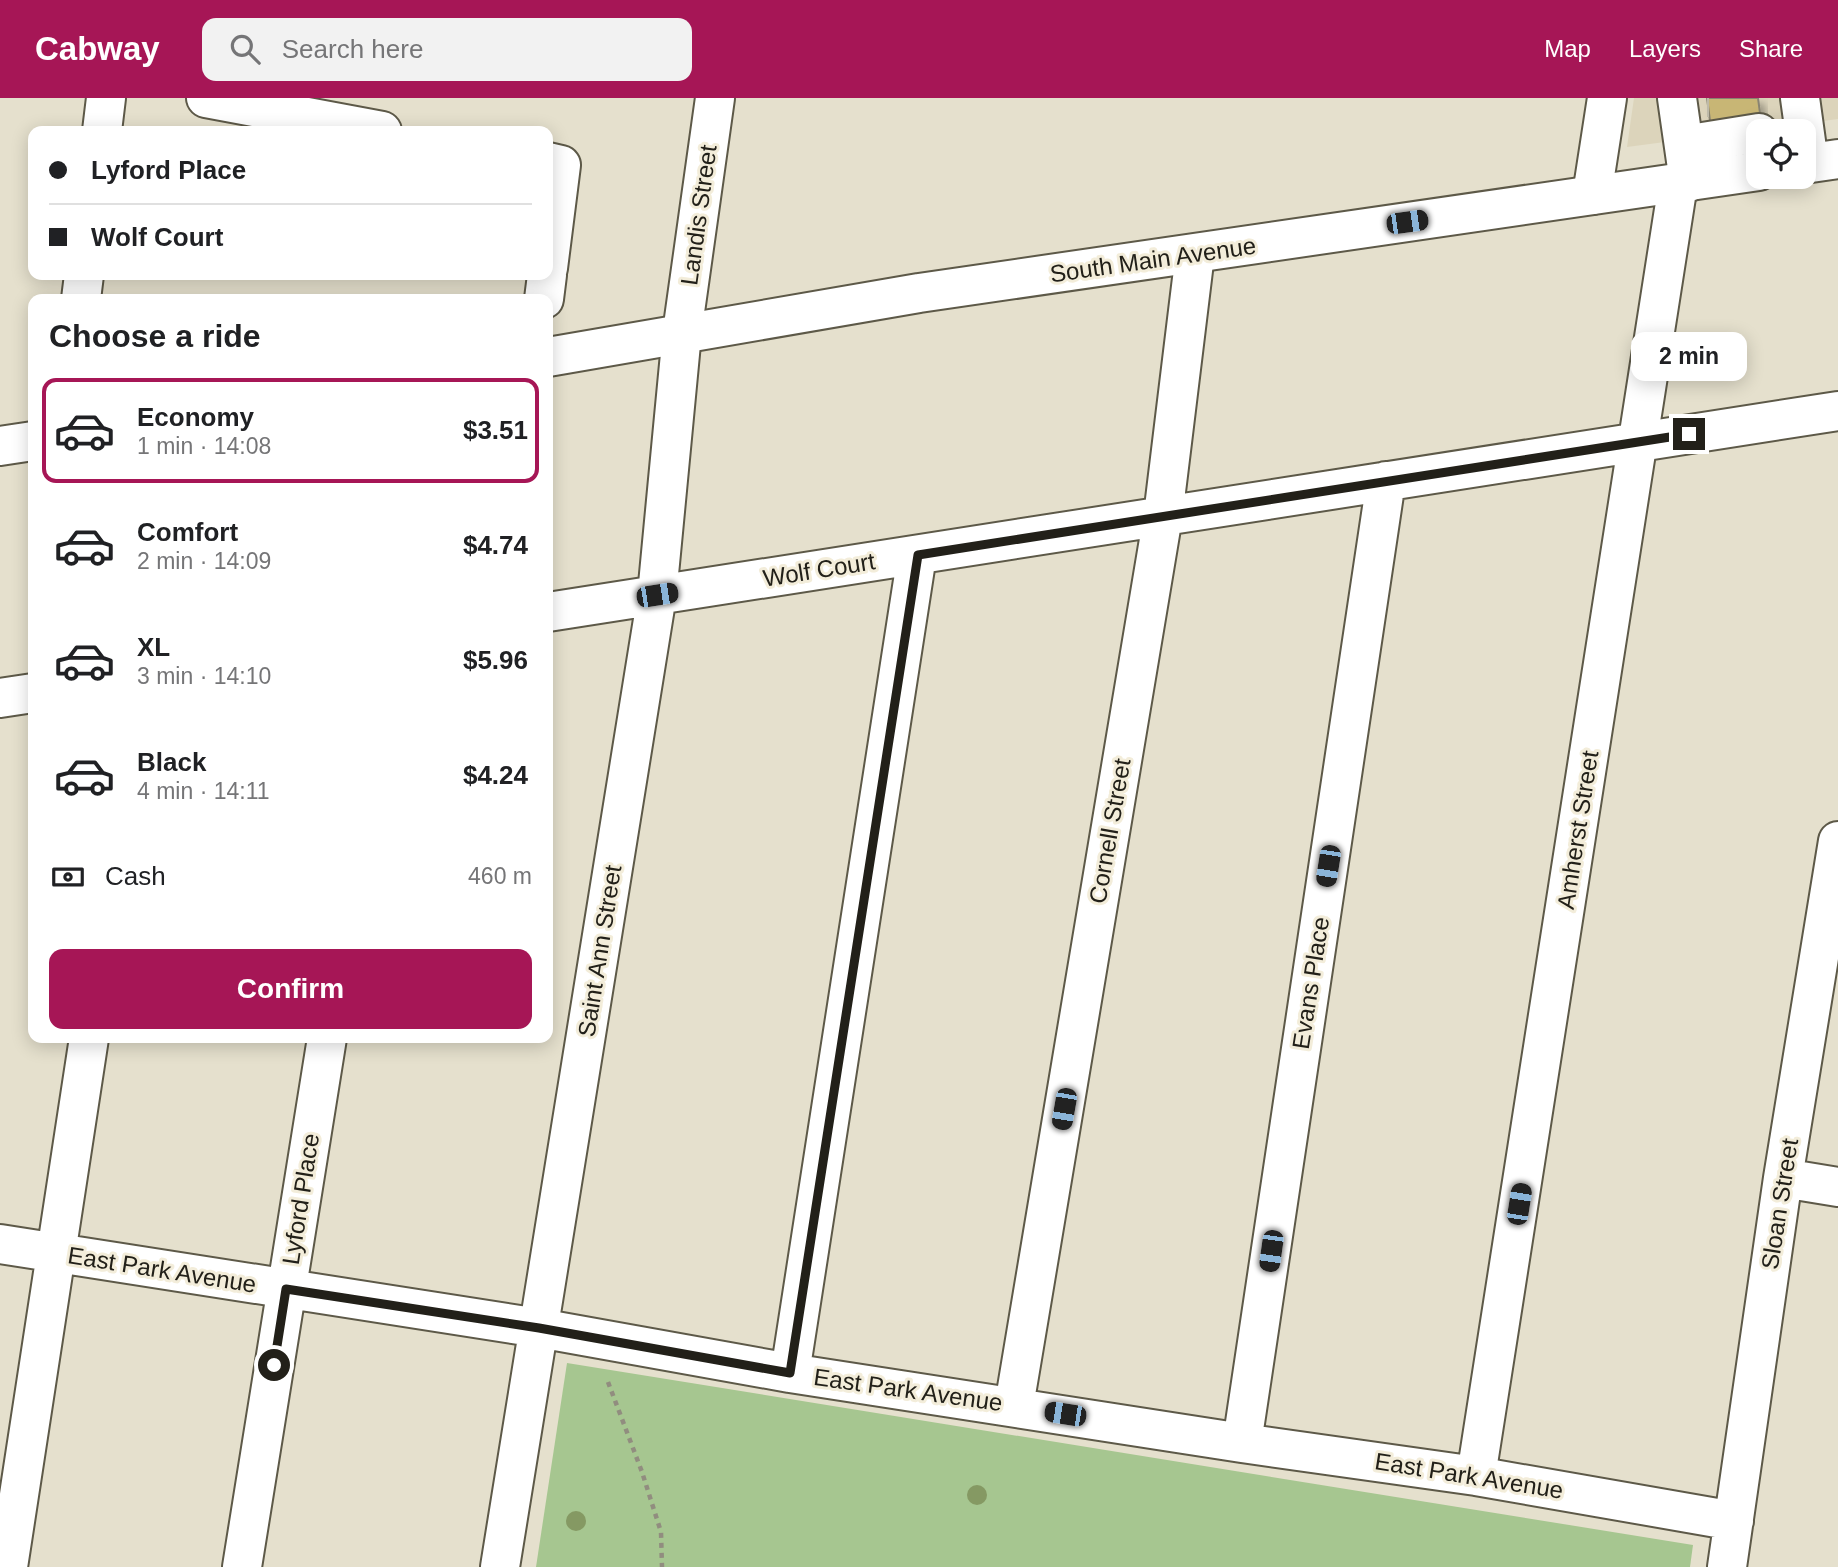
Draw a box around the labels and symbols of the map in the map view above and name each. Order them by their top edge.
street label: Landis Street [675,143,722,287]
car [1385,209,1430,235]
street label: South Main Avenue [1048,232,1258,287]
callout: 2 min [1631,332,1747,382]
route end [1673,418,1705,450]
street label: Wolf Court [761,547,877,592]
car [635,581,680,609]
street label: Amherst Street [1552,748,1603,911]
street label: Cornell Street [1083,756,1136,906]
car [1315,844,1342,888]
street label: Saint Ann Street [573,863,626,1039]
street label: Evans Place [1287,915,1334,1051]
car [1051,1086,1078,1132]
street label: Lyford Place [277,1131,324,1266]
street label: Sloan Street [1756,1136,1803,1271]
car [1506,1182,1533,1226]
car [1258,1229,1285,1273]
street label: East Park Avenue [66,1241,258,1298]
route start [258,1349,290,1381]
street label: East Park Avenue [812,1363,1004,1416]
car [1043,1400,1088,1428]
street label: East Park Avenue [1373,1447,1565,1504]

